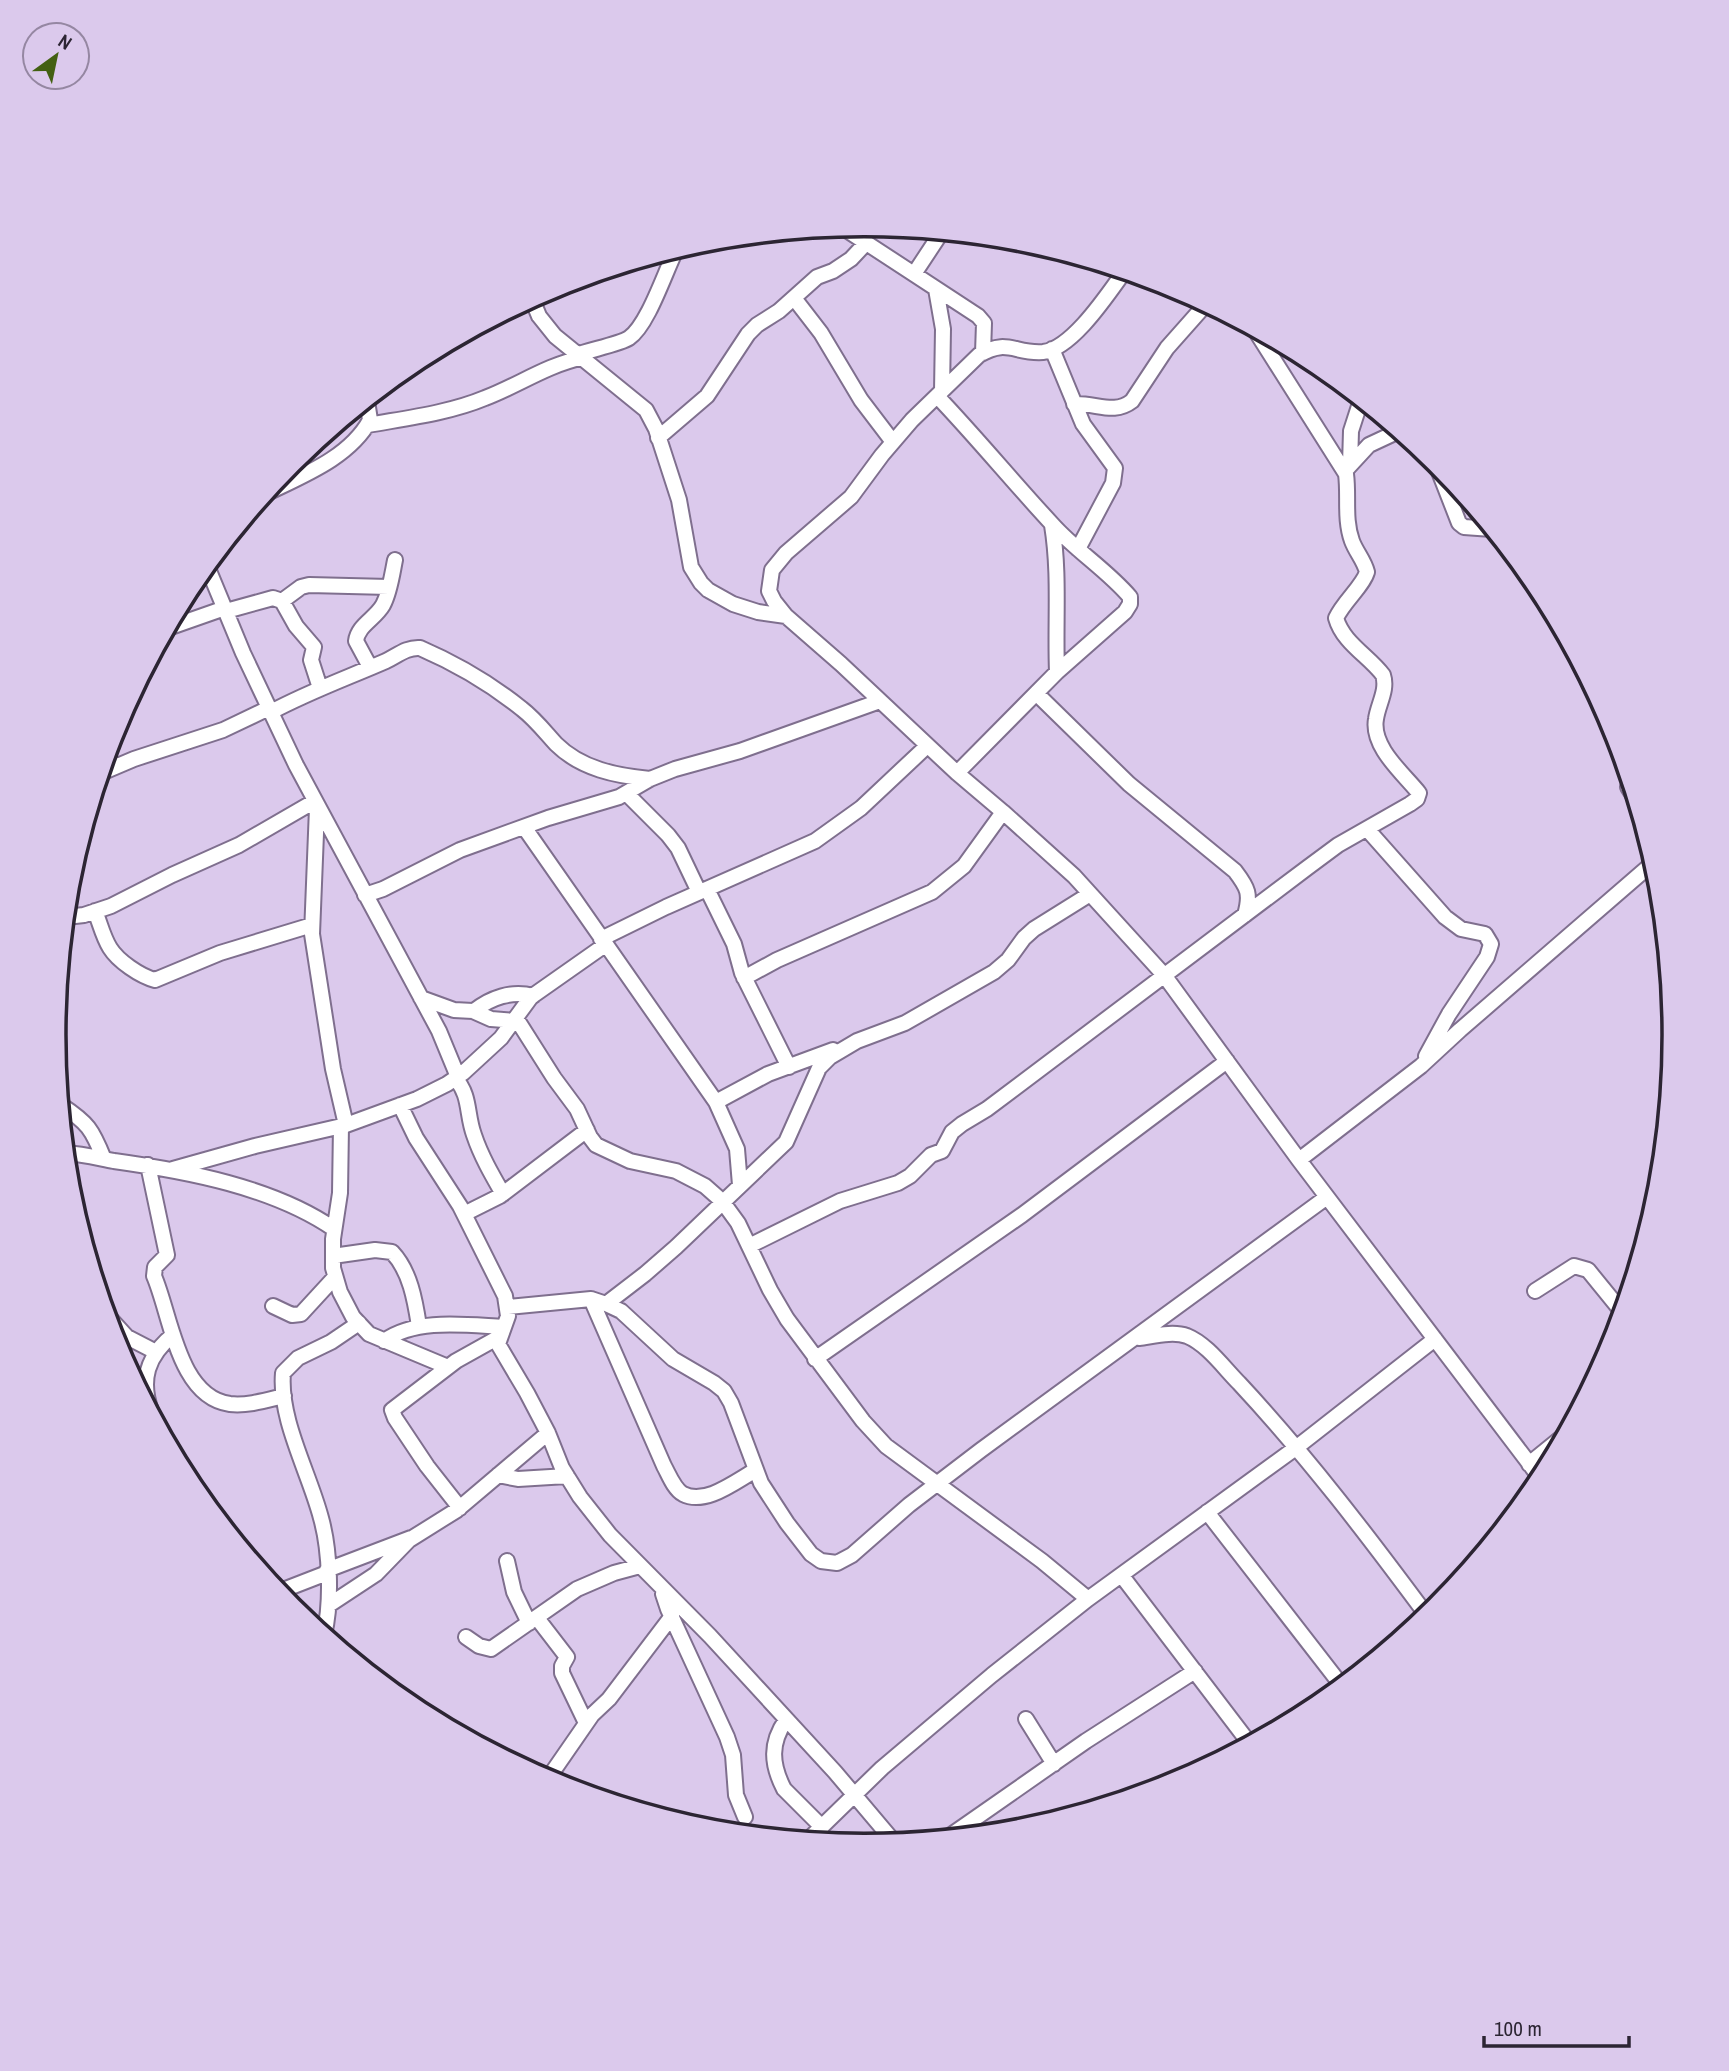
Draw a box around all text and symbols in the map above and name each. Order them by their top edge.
north arrow [21,21,91,91]
text: N [53,28,77,56]
scale bar [1484,2004,1629,2048]
text: 100 m [1494,2014,1542,2043]

